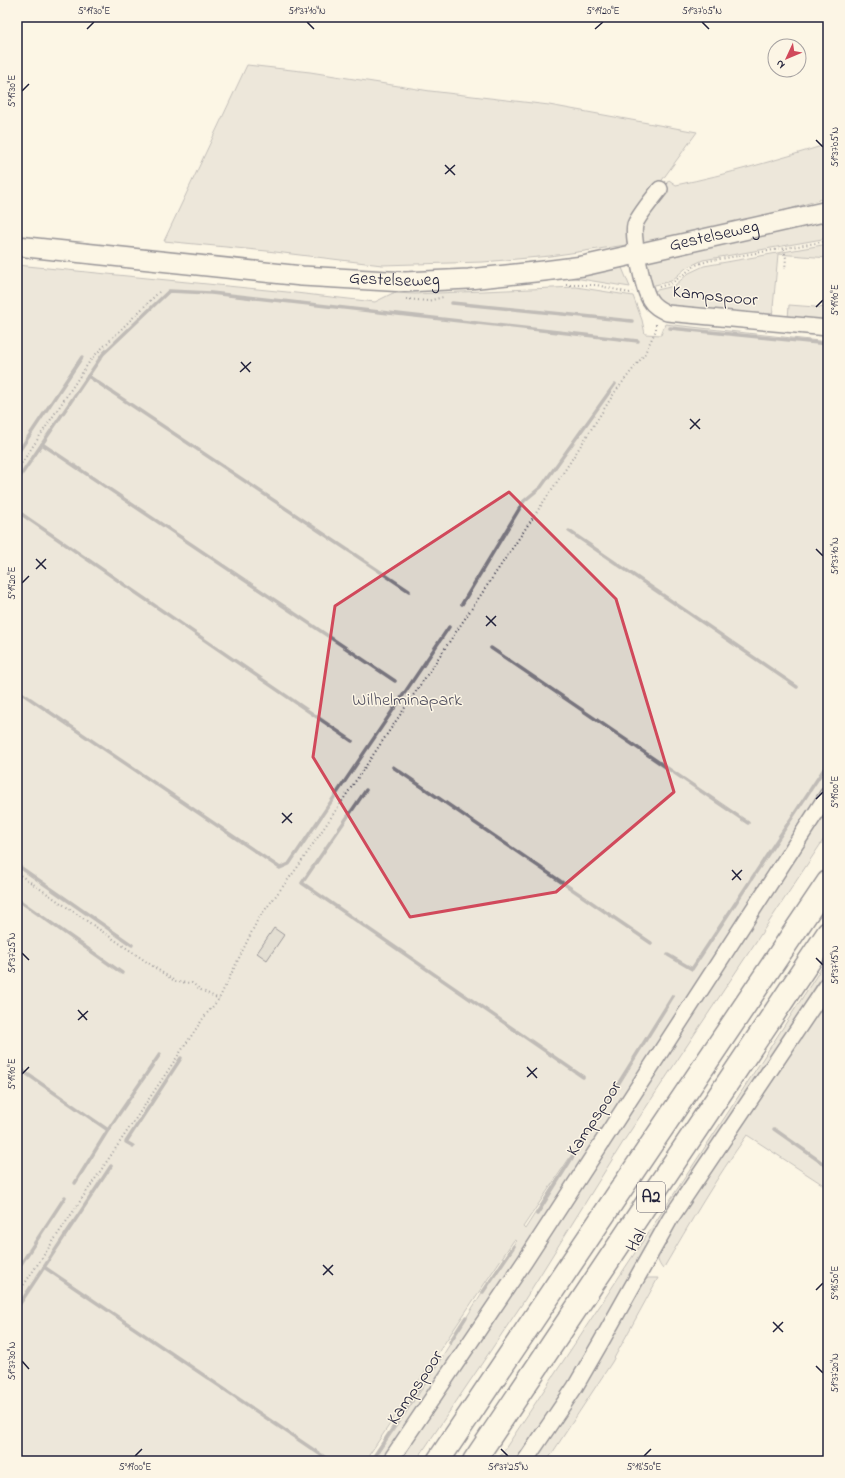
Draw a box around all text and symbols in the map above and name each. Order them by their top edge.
text: 5°19'30"E [78,4,110,19]
text: 51°37'10"N [288,4,326,19]
text: 5°19'20"E [586,4,620,19]
text: 51°37'05"N [682,4,722,19]
north arrow [767,38,807,78]
text: N [772,56,789,72]
text: 5°19'30"E [5,75,20,107]
text: 51°37'05"N [828,127,843,167]
street label: Gestelseweg [667,214,762,259]
street label: Gestelseweg [348,266,440,295]
street label: Kampspoor [671,280,759,314]
text: 5°19'10"E [828,284,843,316]
text: 51°37'10"N [828,537,843,575]
text: 5°19'20"E [5,566,20,600]
park label: Wilhelminapark [352,688,462,714]
text: 5°19'00"E [828,776,843,808]
text: 51°37'25"N [5,932,20,973]
text: 51°37'15"N [828,945,843,984]
text: 5°19'10"E [5,1058,20,1090]
street label: Kampspoor [561,1076,629,1162]
road number: A2 [637,1182,665,1212]
street label: Hal [620,1225,654,1257]
text: 5°18'50"E [828,1266,843,1300]
text: 51°37'30"N [5,1342,20,1380]
street label: Kampspoor [381,1345,451,1431]
text: 51°37'20"N [828,1353,843,1393]
text: 5°19'00"E [119,1460,151,1475]
text: 51°37'25"N [488,1460,529,1475]
text: 5°18'50"E [627,1460,661,1475]

